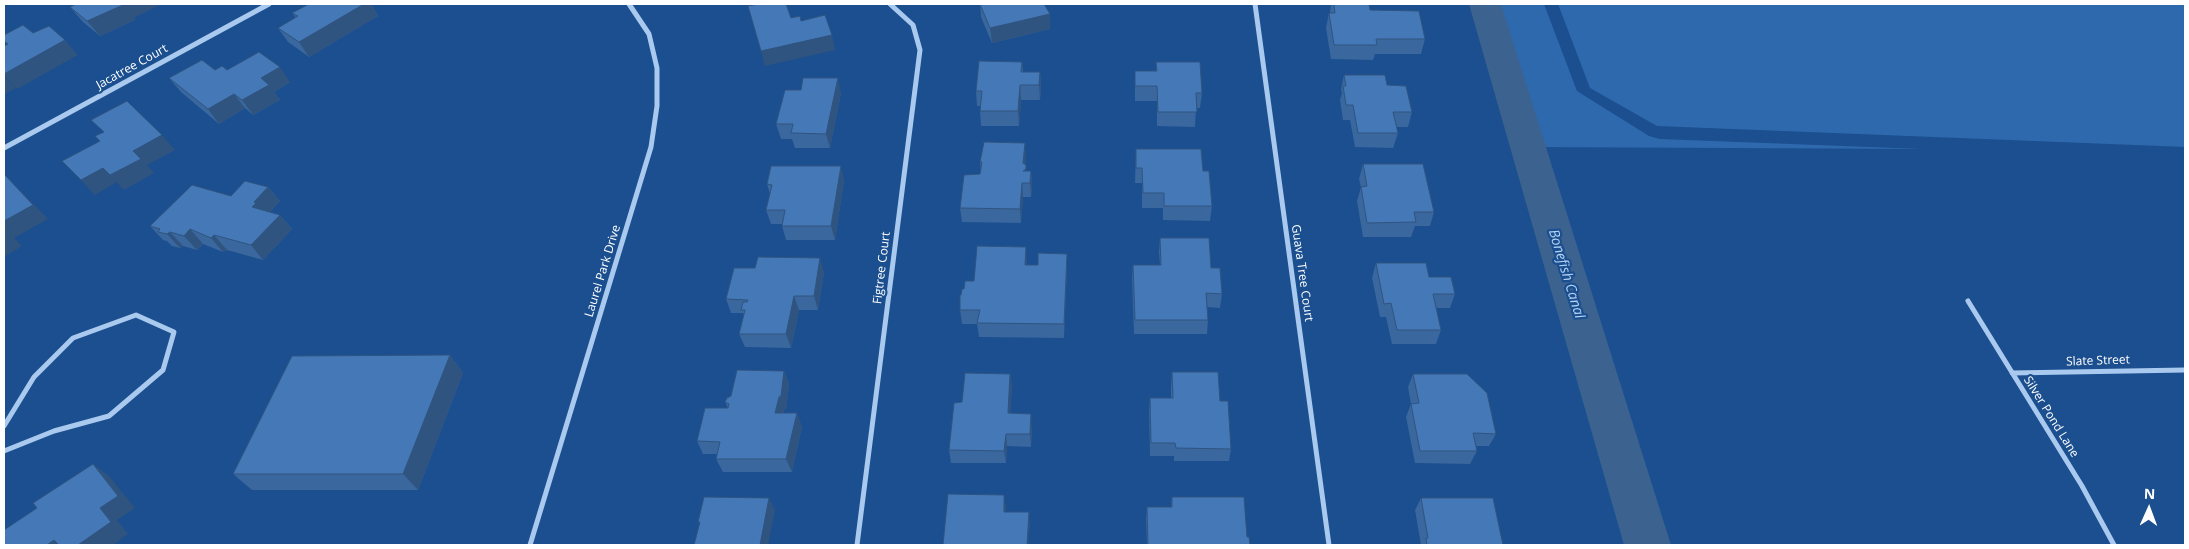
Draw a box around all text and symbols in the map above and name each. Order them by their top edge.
street label: Jacatree Court [94,41,170,93]
street label: Laurel Park Drive [582,223,624,319]
street label: Guava Tree Court [1288,223,1316,323]
water label: Bonefish Canal [1544,227,1588,321]
street label: Figtree Court [870,231,894,305]
street label: Slate Street [2066,353,2130,369]
street label: Silver Pond Lane [2020,374,2082,460]
north arrow [2124,484,2174,534]
text: N [2144,484,2156,503]

